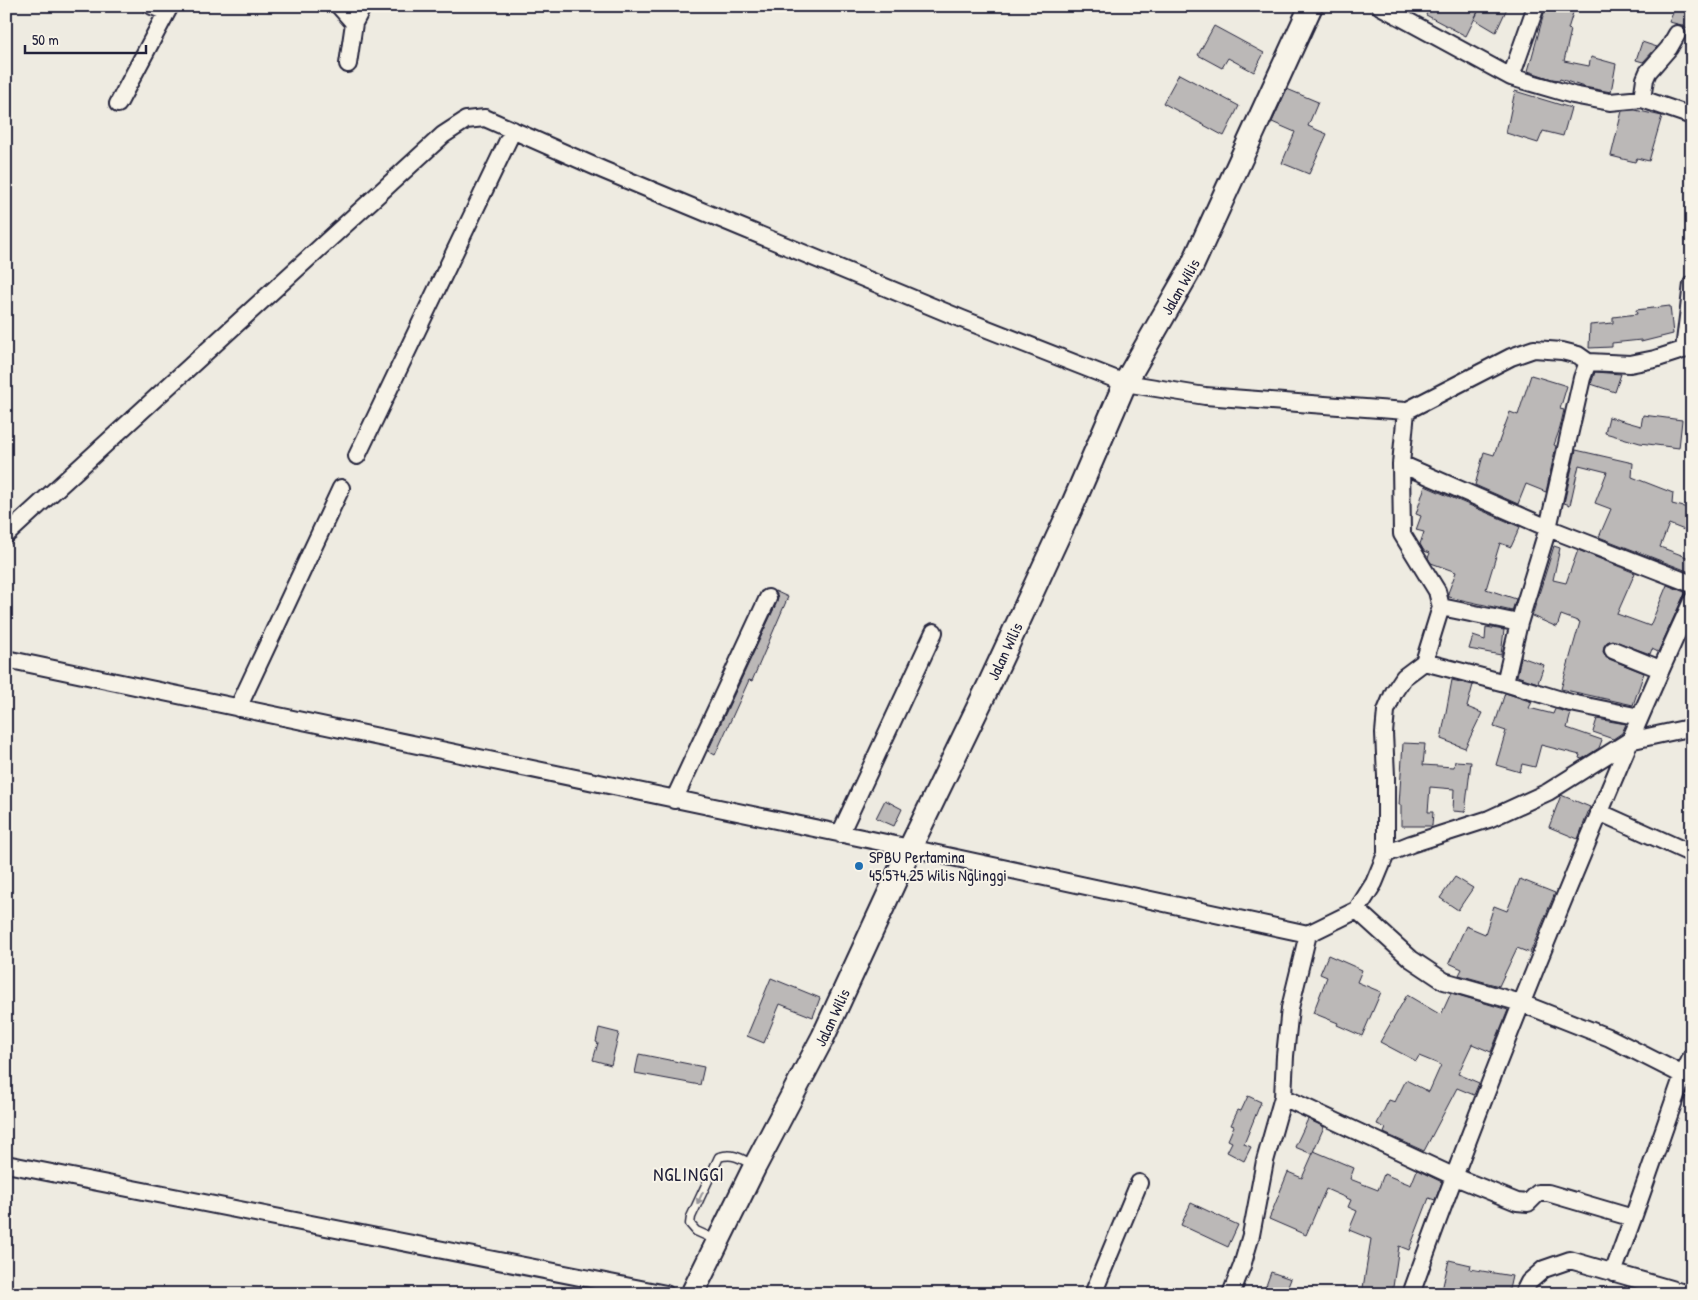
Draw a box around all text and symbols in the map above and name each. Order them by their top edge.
scale bar [25,22,146,54]
text: 50 m [32,29,59,50]
street label: Jalan Wilis [1155,255,1205,319]
street label: Jalan Wilis [982,619,1028,684]
place label: SPBU Pertamina 45.574.25 Wilis Nglinggi [869,846,1007,886]
marker: SPBU Pertamina 45.574.25 Wilis Nglinggi [853,860,865,872]
street label: Jalan Wilis [809,985,855,1050]
district label: NGLINGGI [653,1161,725,1187]
one-way arrow [695,1191,703,1205]

